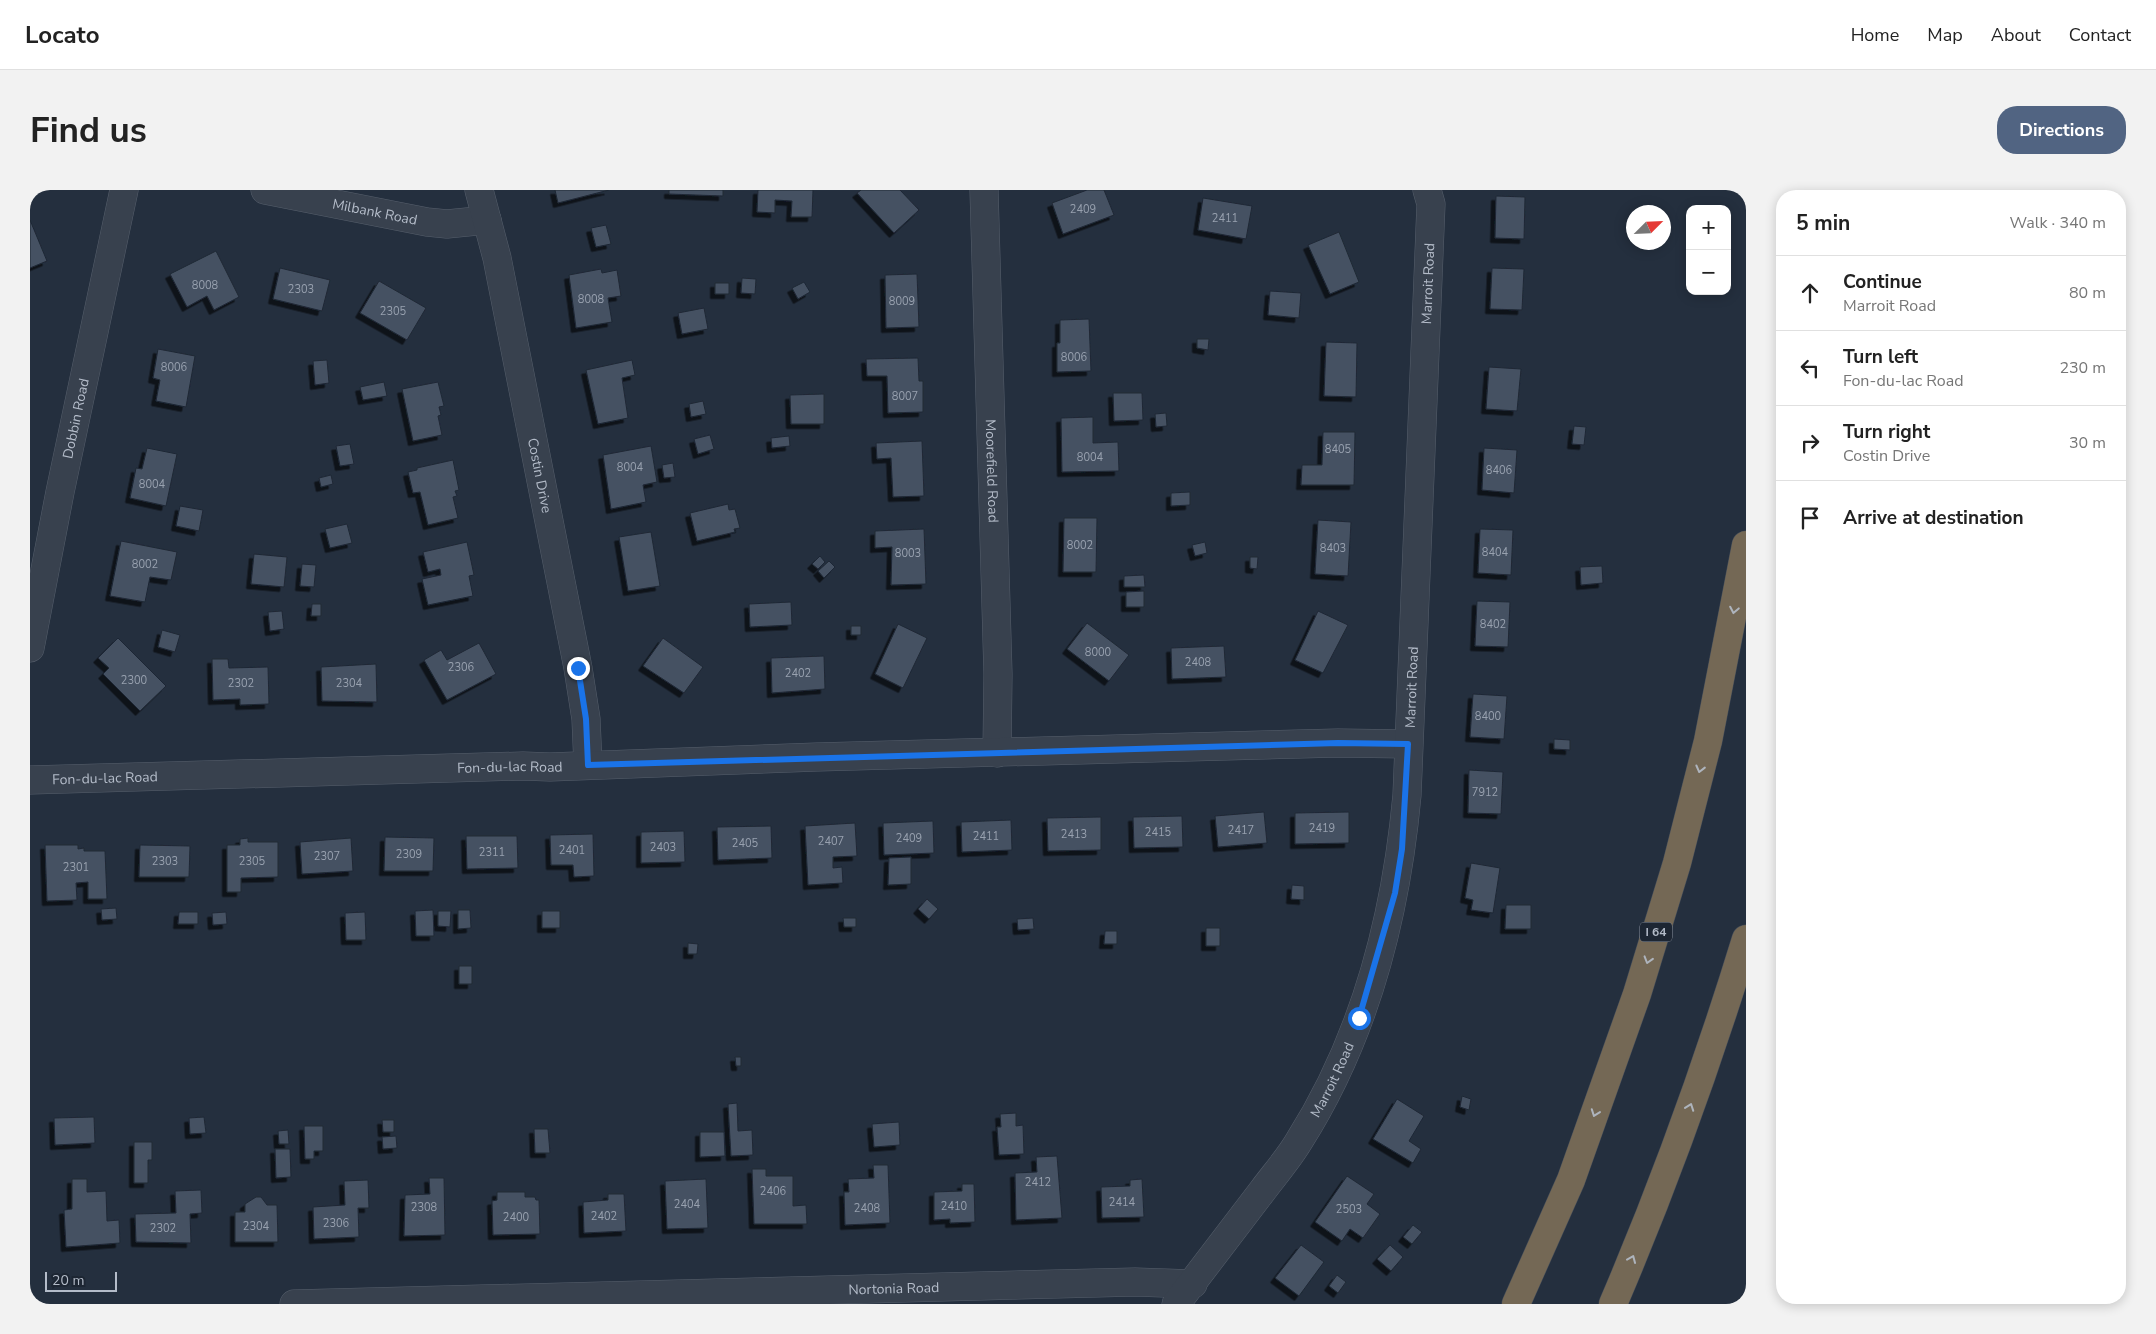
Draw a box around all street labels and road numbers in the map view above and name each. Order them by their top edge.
street label: Milbank Road [331,194,419,229]
street label: Marroit Road [1417,242,1439,325]
street label: Dobbin Road [58,376,93,461]
street label: Moorefield Road [981,419,1003,523]
street label: Costin Drive [523,436,557,515]
street label: Marroit Road [1400,646,1423,728]
street label: Fon-du-lac Road [457,756,563,777]
street label: Fon-du-lac Road [52,767,158,789]
road number: I 64 [1640,922,1672,942]
street label: Marroit Road [1306,1039,1358,1121]
street label: Nortonia Road [848,1278,940,1299]

